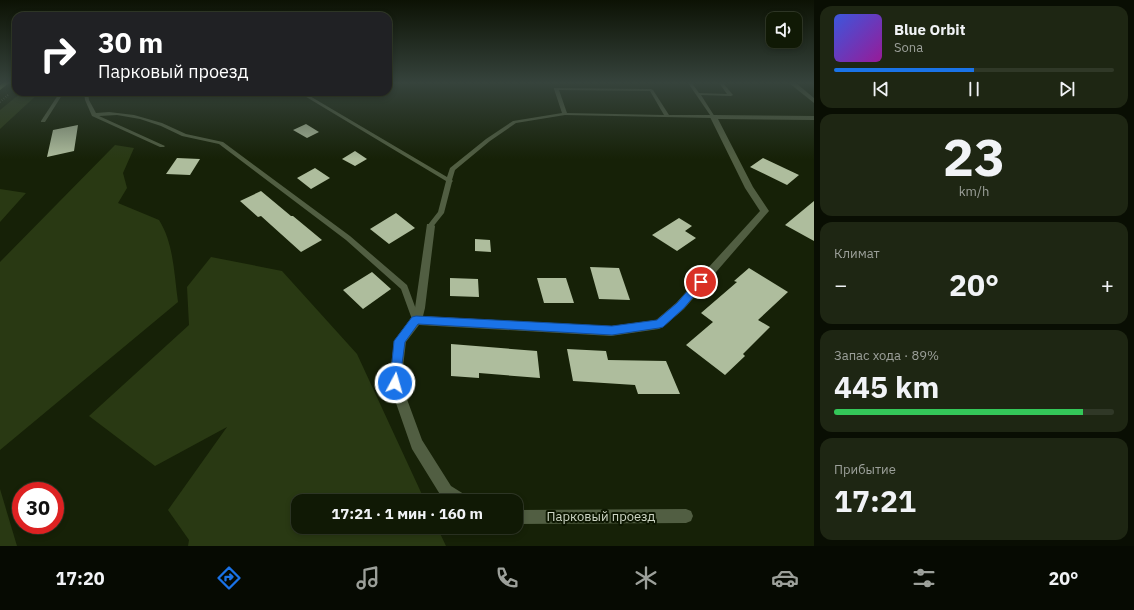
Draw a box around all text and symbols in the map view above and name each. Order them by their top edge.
map controls [766,12,802,48]
button: sound [766,12,802,48]
text: Blue Orbit [894,20,965,39]
text: 30 m [98,24,163,61]
icon: right [32,28,84,80]
text: Sona [894,39,923,56]
text: Парковый проезд [98,60,249,83]
icon: previous [870,78,892,100]
icon: pause [963,78,985,100]
icon: next [1056,78,1078,100]
text: 23 [943,123,1005,190]
text: km/h [959,183,989,200]
text: Климат [834,245,880,262]
pin [684,265,718,299]
text: 20° [949,265,999,304]
text: − [834,270,847,299]
text: + [1101,270,1114,299]
icon: arrive [690,271,712,293]
text: Запас хода · 89% [834,347,939,364]
position arrow [374,362,416,404]
text: 445 km [834,367,939,406]
text: Прибытие [834,461,896,478]
text: 17:21 [834,481,916,520]
speed limit sign: 30 [12,482,64,534]
text: 17:21 · 1 мин · 160 m [331,504,483,523]
street label: Парковый проезд [547,508,656,525]
icon: directions [215,564,243,592]
icon: music [354,564,382,592]
icon: phone [493,564,521,592]
icon: climate [632,564,660,592]
icon: car [771,564,799,592]
icon: filters [910,564,938,592]
text: 17:20 [55,567,105,590]
text: 20° [1048,567,1079,590]

